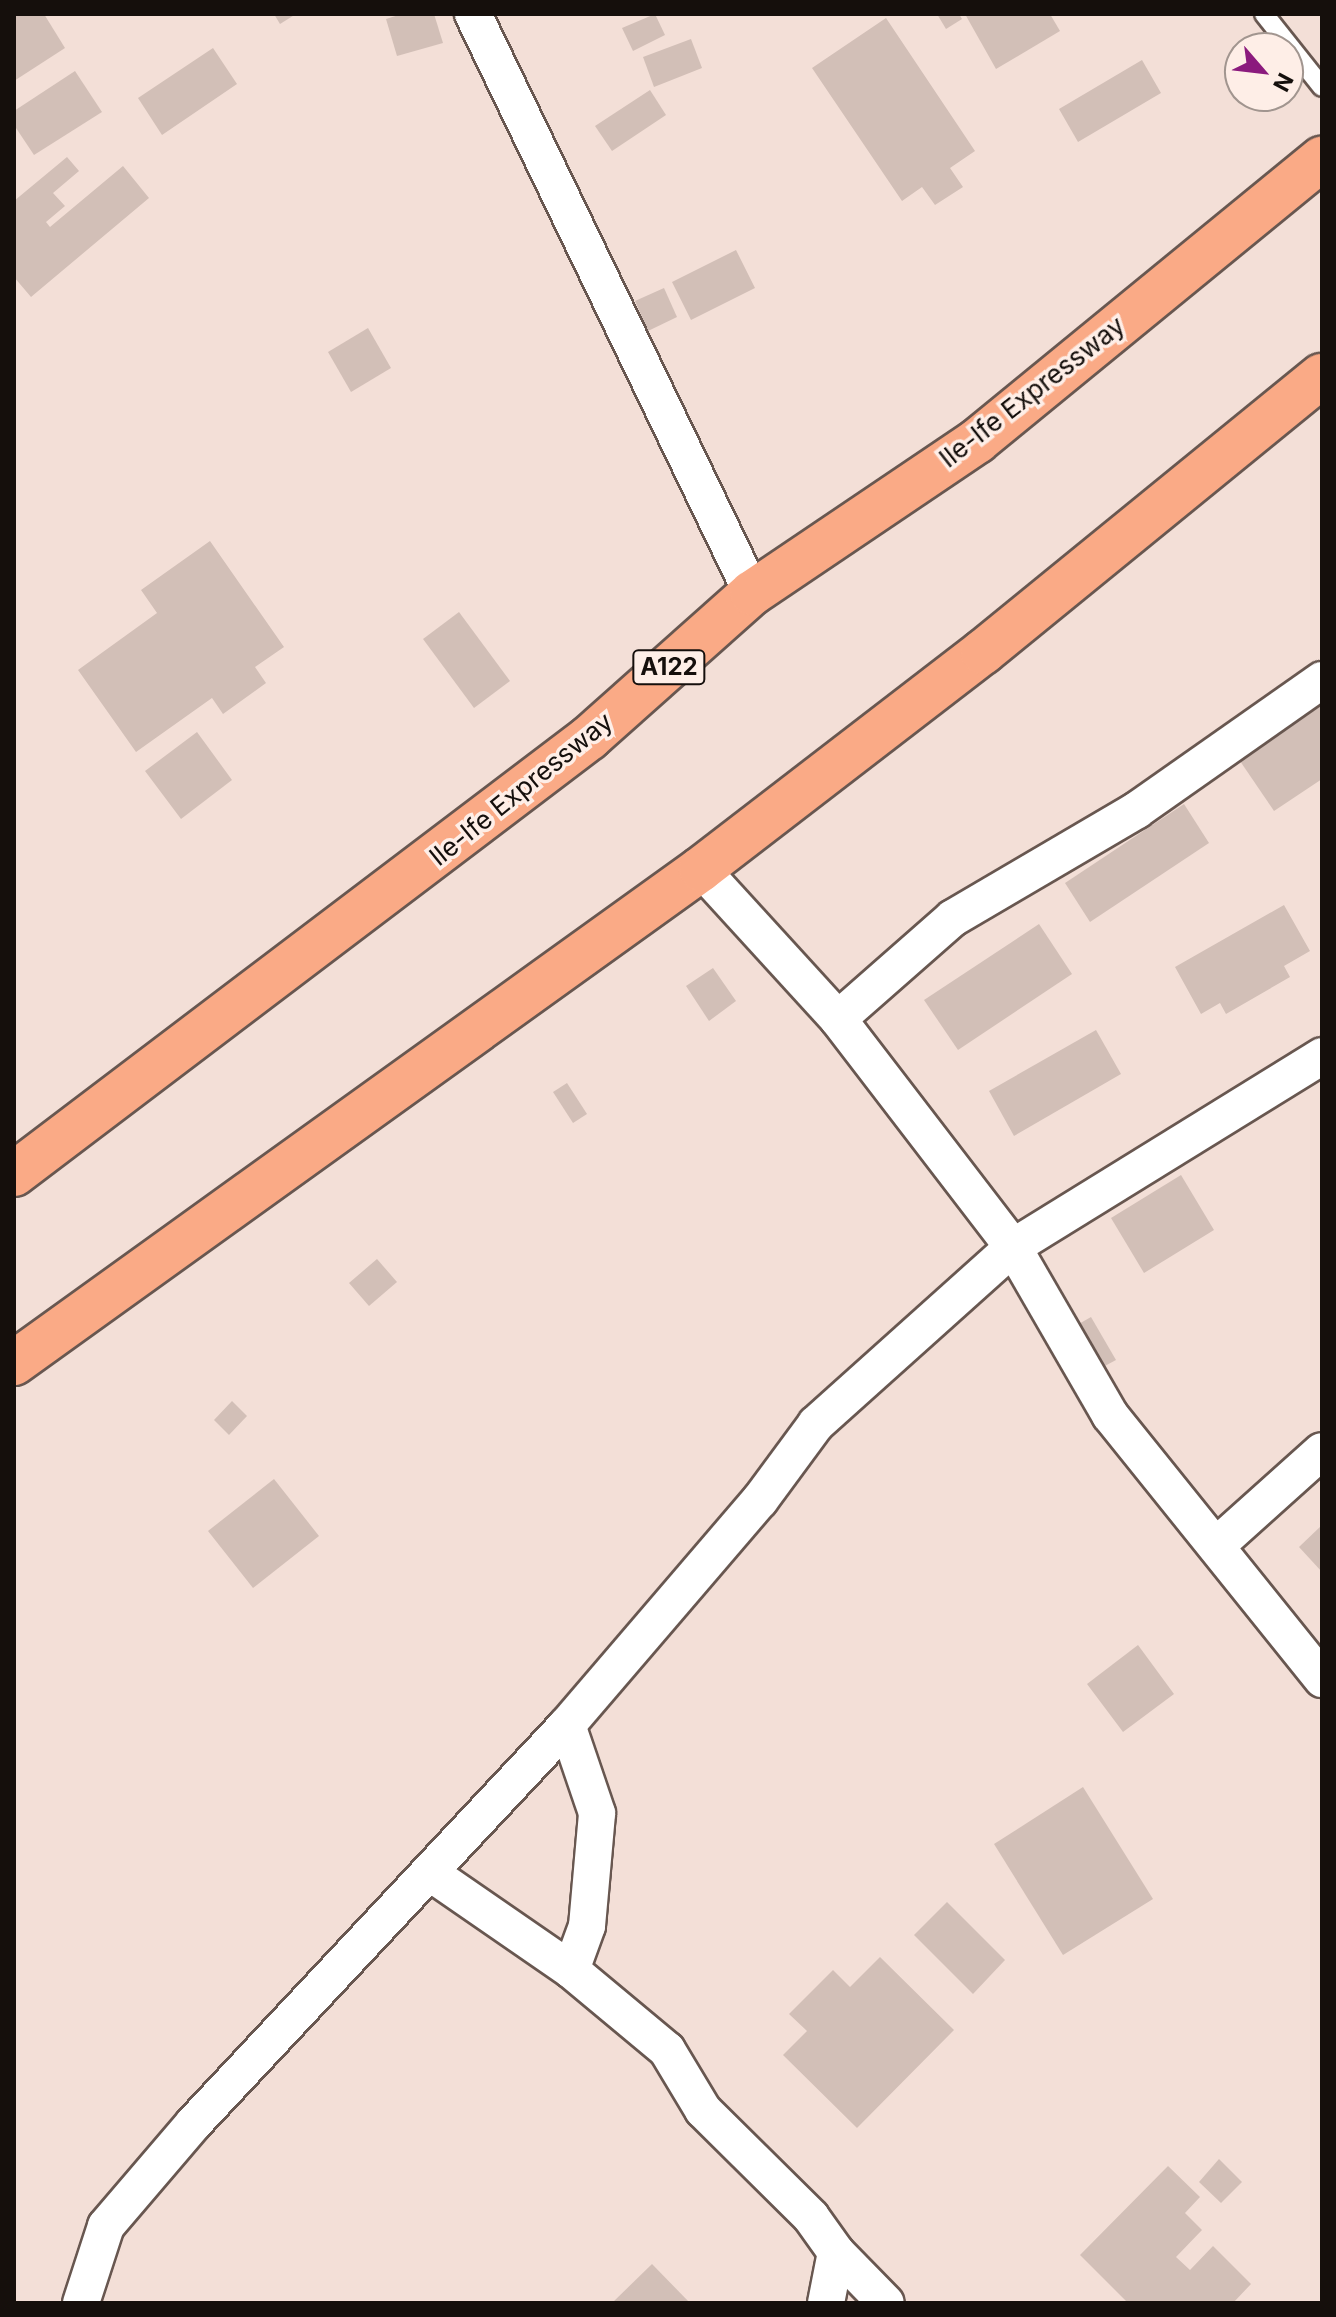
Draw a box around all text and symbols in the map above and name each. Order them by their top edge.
north arrow [1224,32,1304,112]
text: N [1268,69,1299,96]
street label: Ile-Ife Expressway [933,310,1131,474]
road number: A122 [631,647,707,687]
street label: Ile-Ife Expressway [423,706,619,872]

